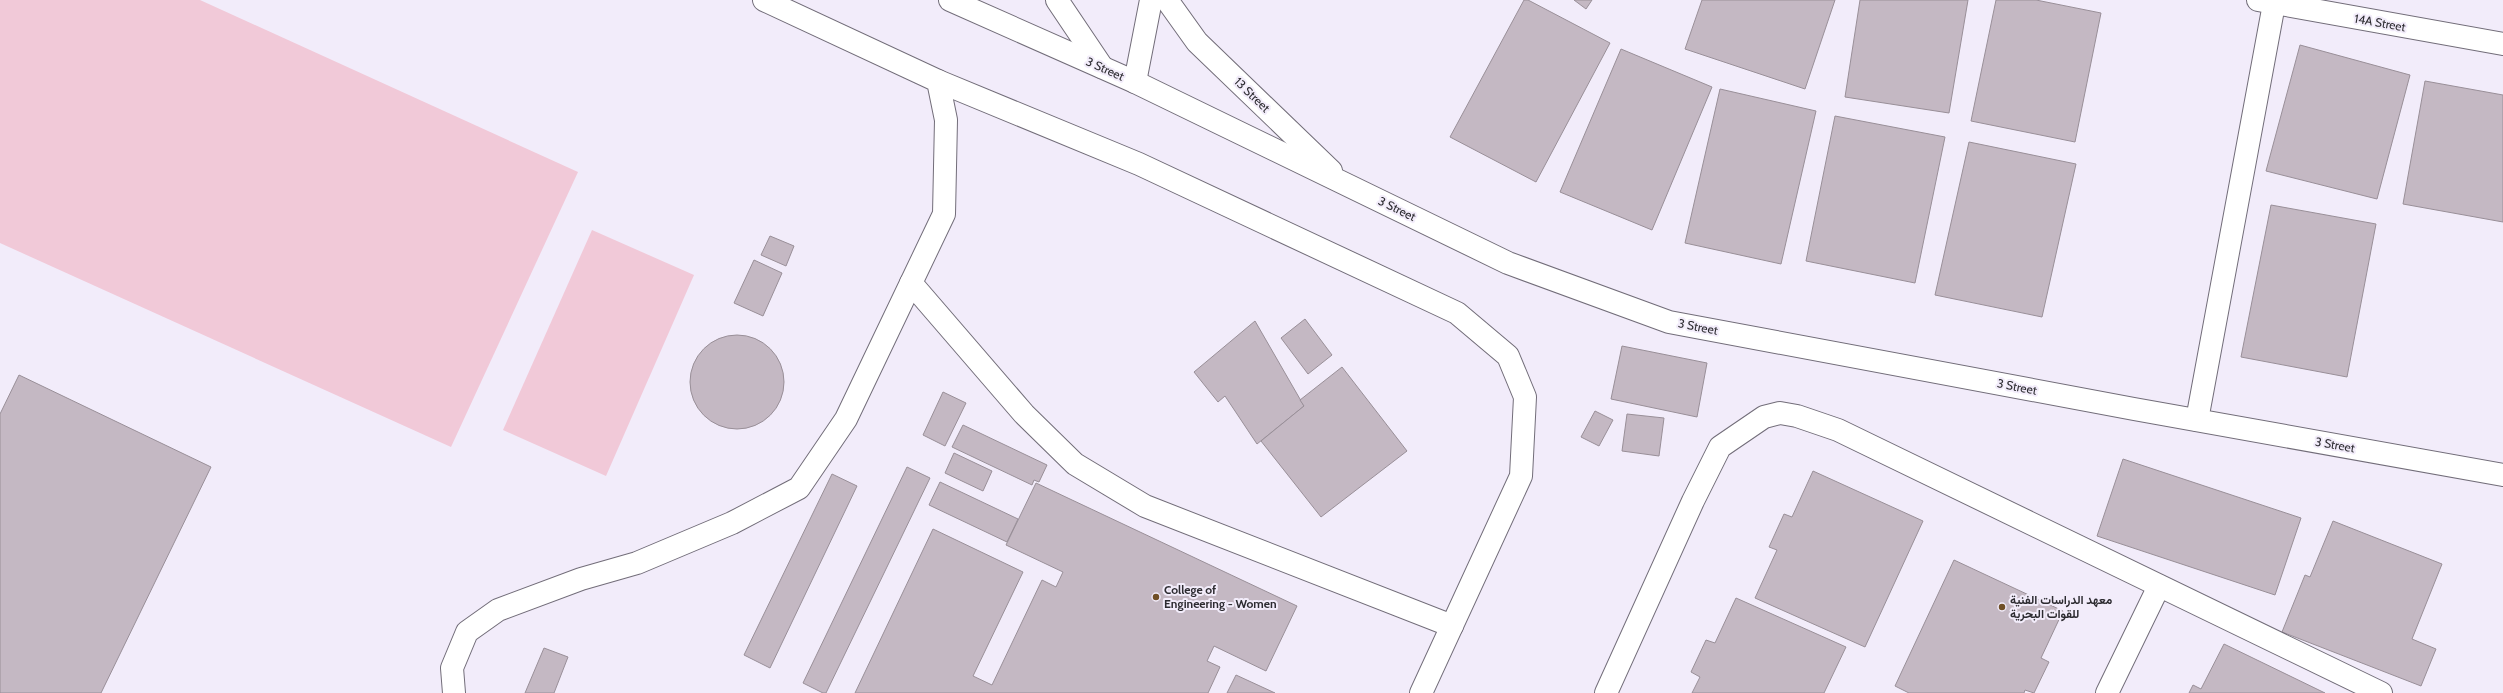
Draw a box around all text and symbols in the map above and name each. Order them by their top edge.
street label: 14A Street [2353,11,2407,34]
street label: 3 Street [1084,54,1127,84]
street label: 13 Street [1231,74,1273,115]
street label: 3 Street [1376,193,1419,224]
street label: 3 Street [1677,315,1719,338]
street label: 3 Street [1996,375,2038,398]
street label: 3 Street [2314,434,2356,455]
place label: College of Engineering - Women [1164,582,1277,611]
marker: College of Engineering - Women [1151,592,1161,602]
place label: معهد الدراسات الفنية للقوات البحرية [2010,592,2113,622]
marker: معهد الدراسات الفنية للقوات البحرية [1997,602,2007,612]

